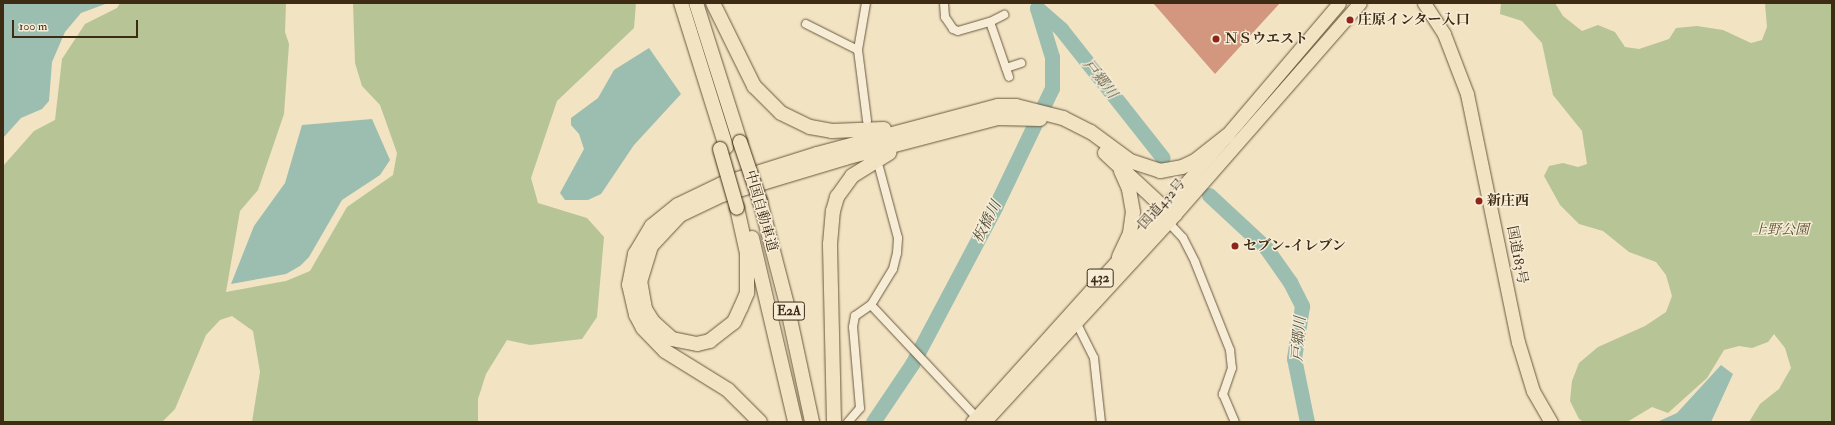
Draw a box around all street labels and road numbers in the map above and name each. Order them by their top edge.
street label: 中国自動車道 [741,168,781,254]
street label: 国道432号 [1135,175,1189,233]
street label: 国道183号 [1503,224,1531,286]
road number: 432 [1086,267,1114,289]
road number: E2A [772,300,806,322]

